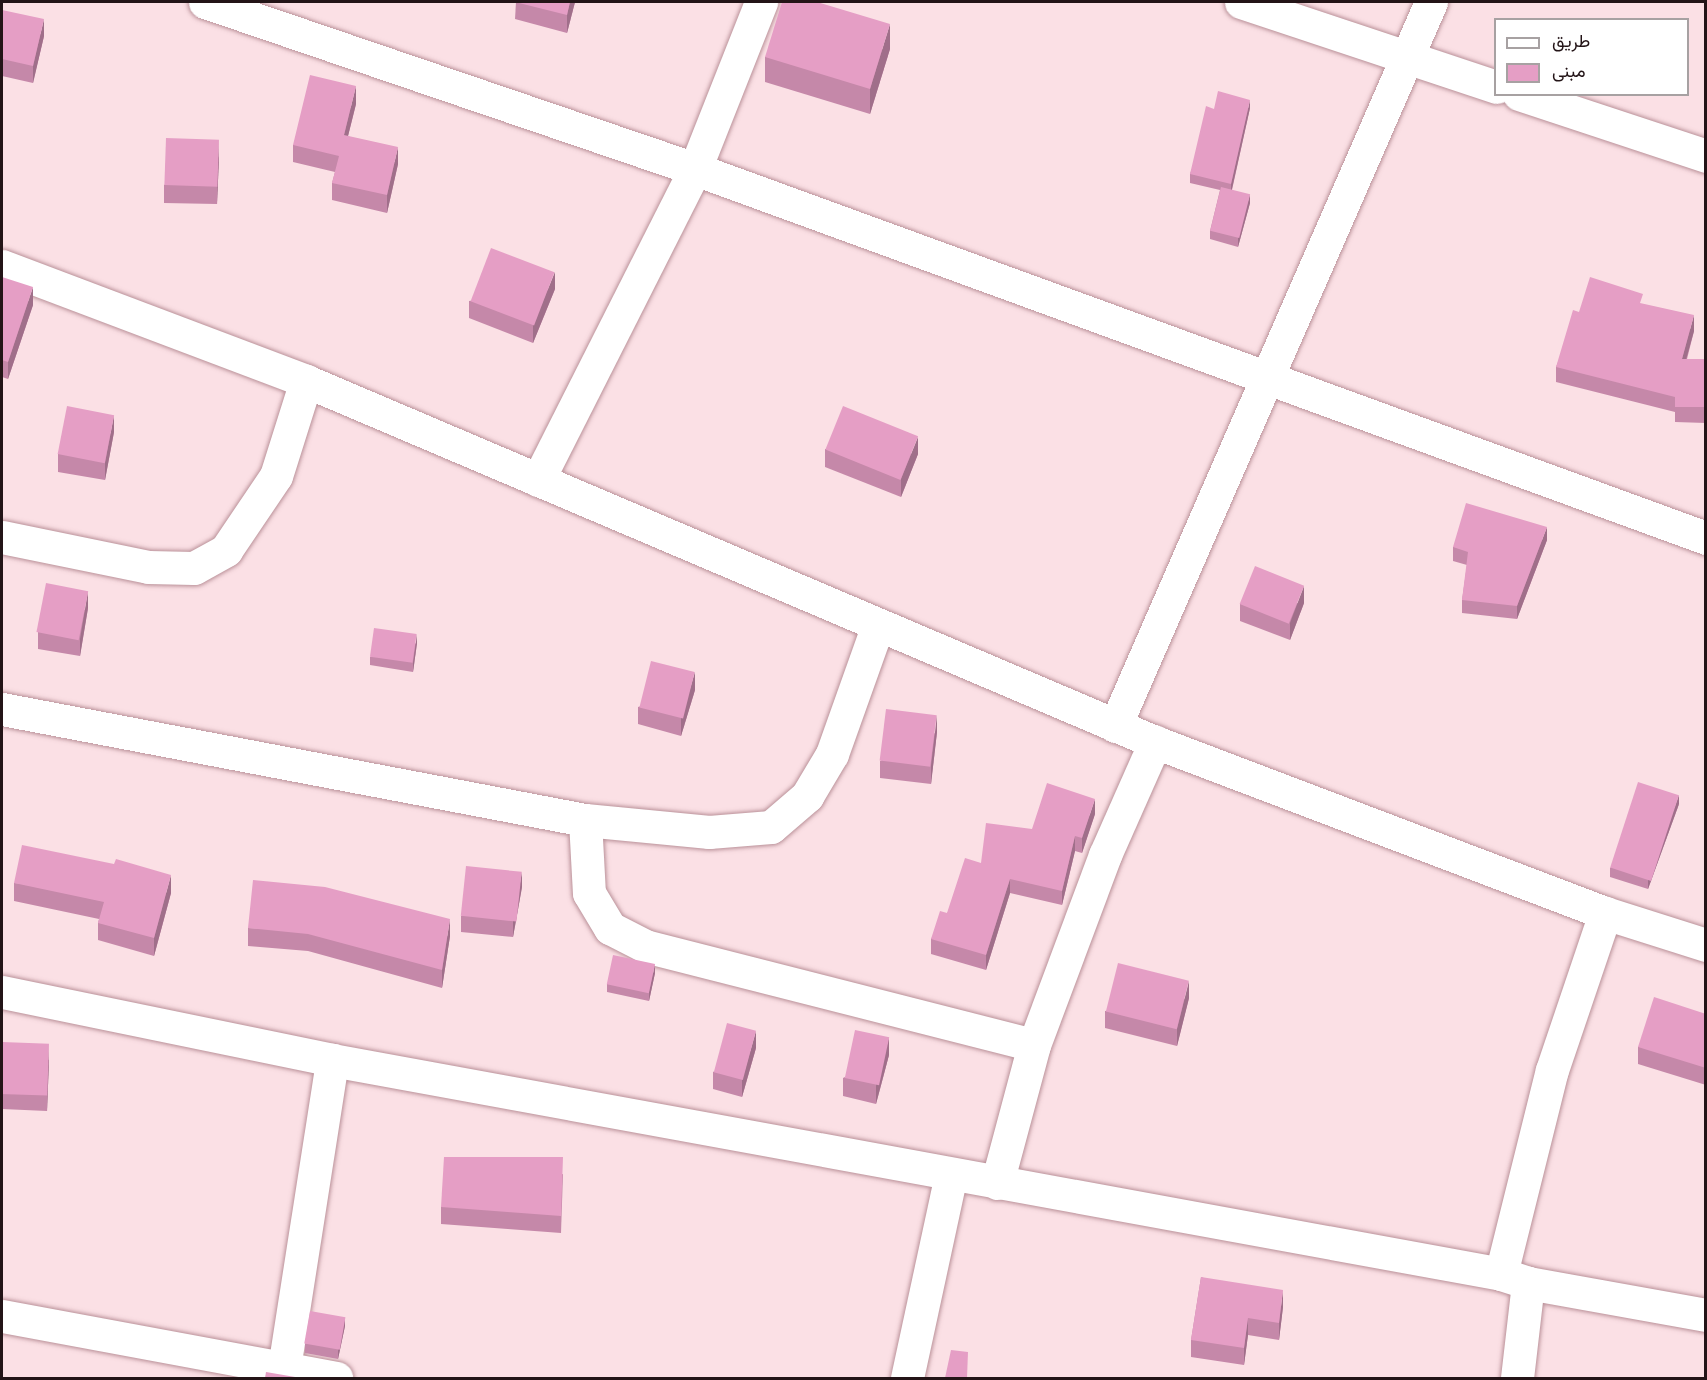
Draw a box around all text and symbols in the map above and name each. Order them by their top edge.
legend [1494,18,1689,96]
text: طريق [1552,30,1590,52]
text: مبنى [1552,60,1586,82]

